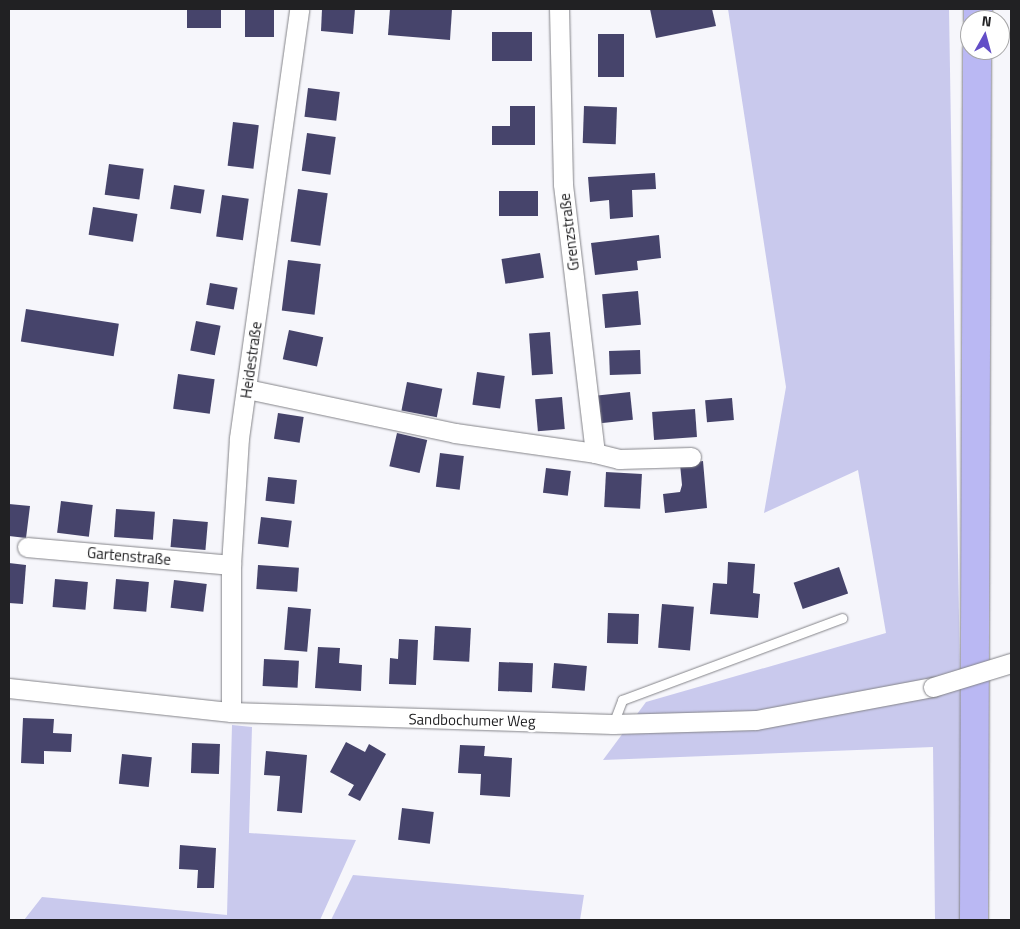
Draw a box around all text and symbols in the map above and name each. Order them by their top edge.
north arrow [960,10,1010,60]
text: N [981,10,993,32]
street label: Grenzstraße [555,192,583,272]
street label: Heidestraße [237,320,265,400]
street label: Gartenstraße [86,543,172,569]
street label: Sandbochumer Weg [408,710,536,730]

